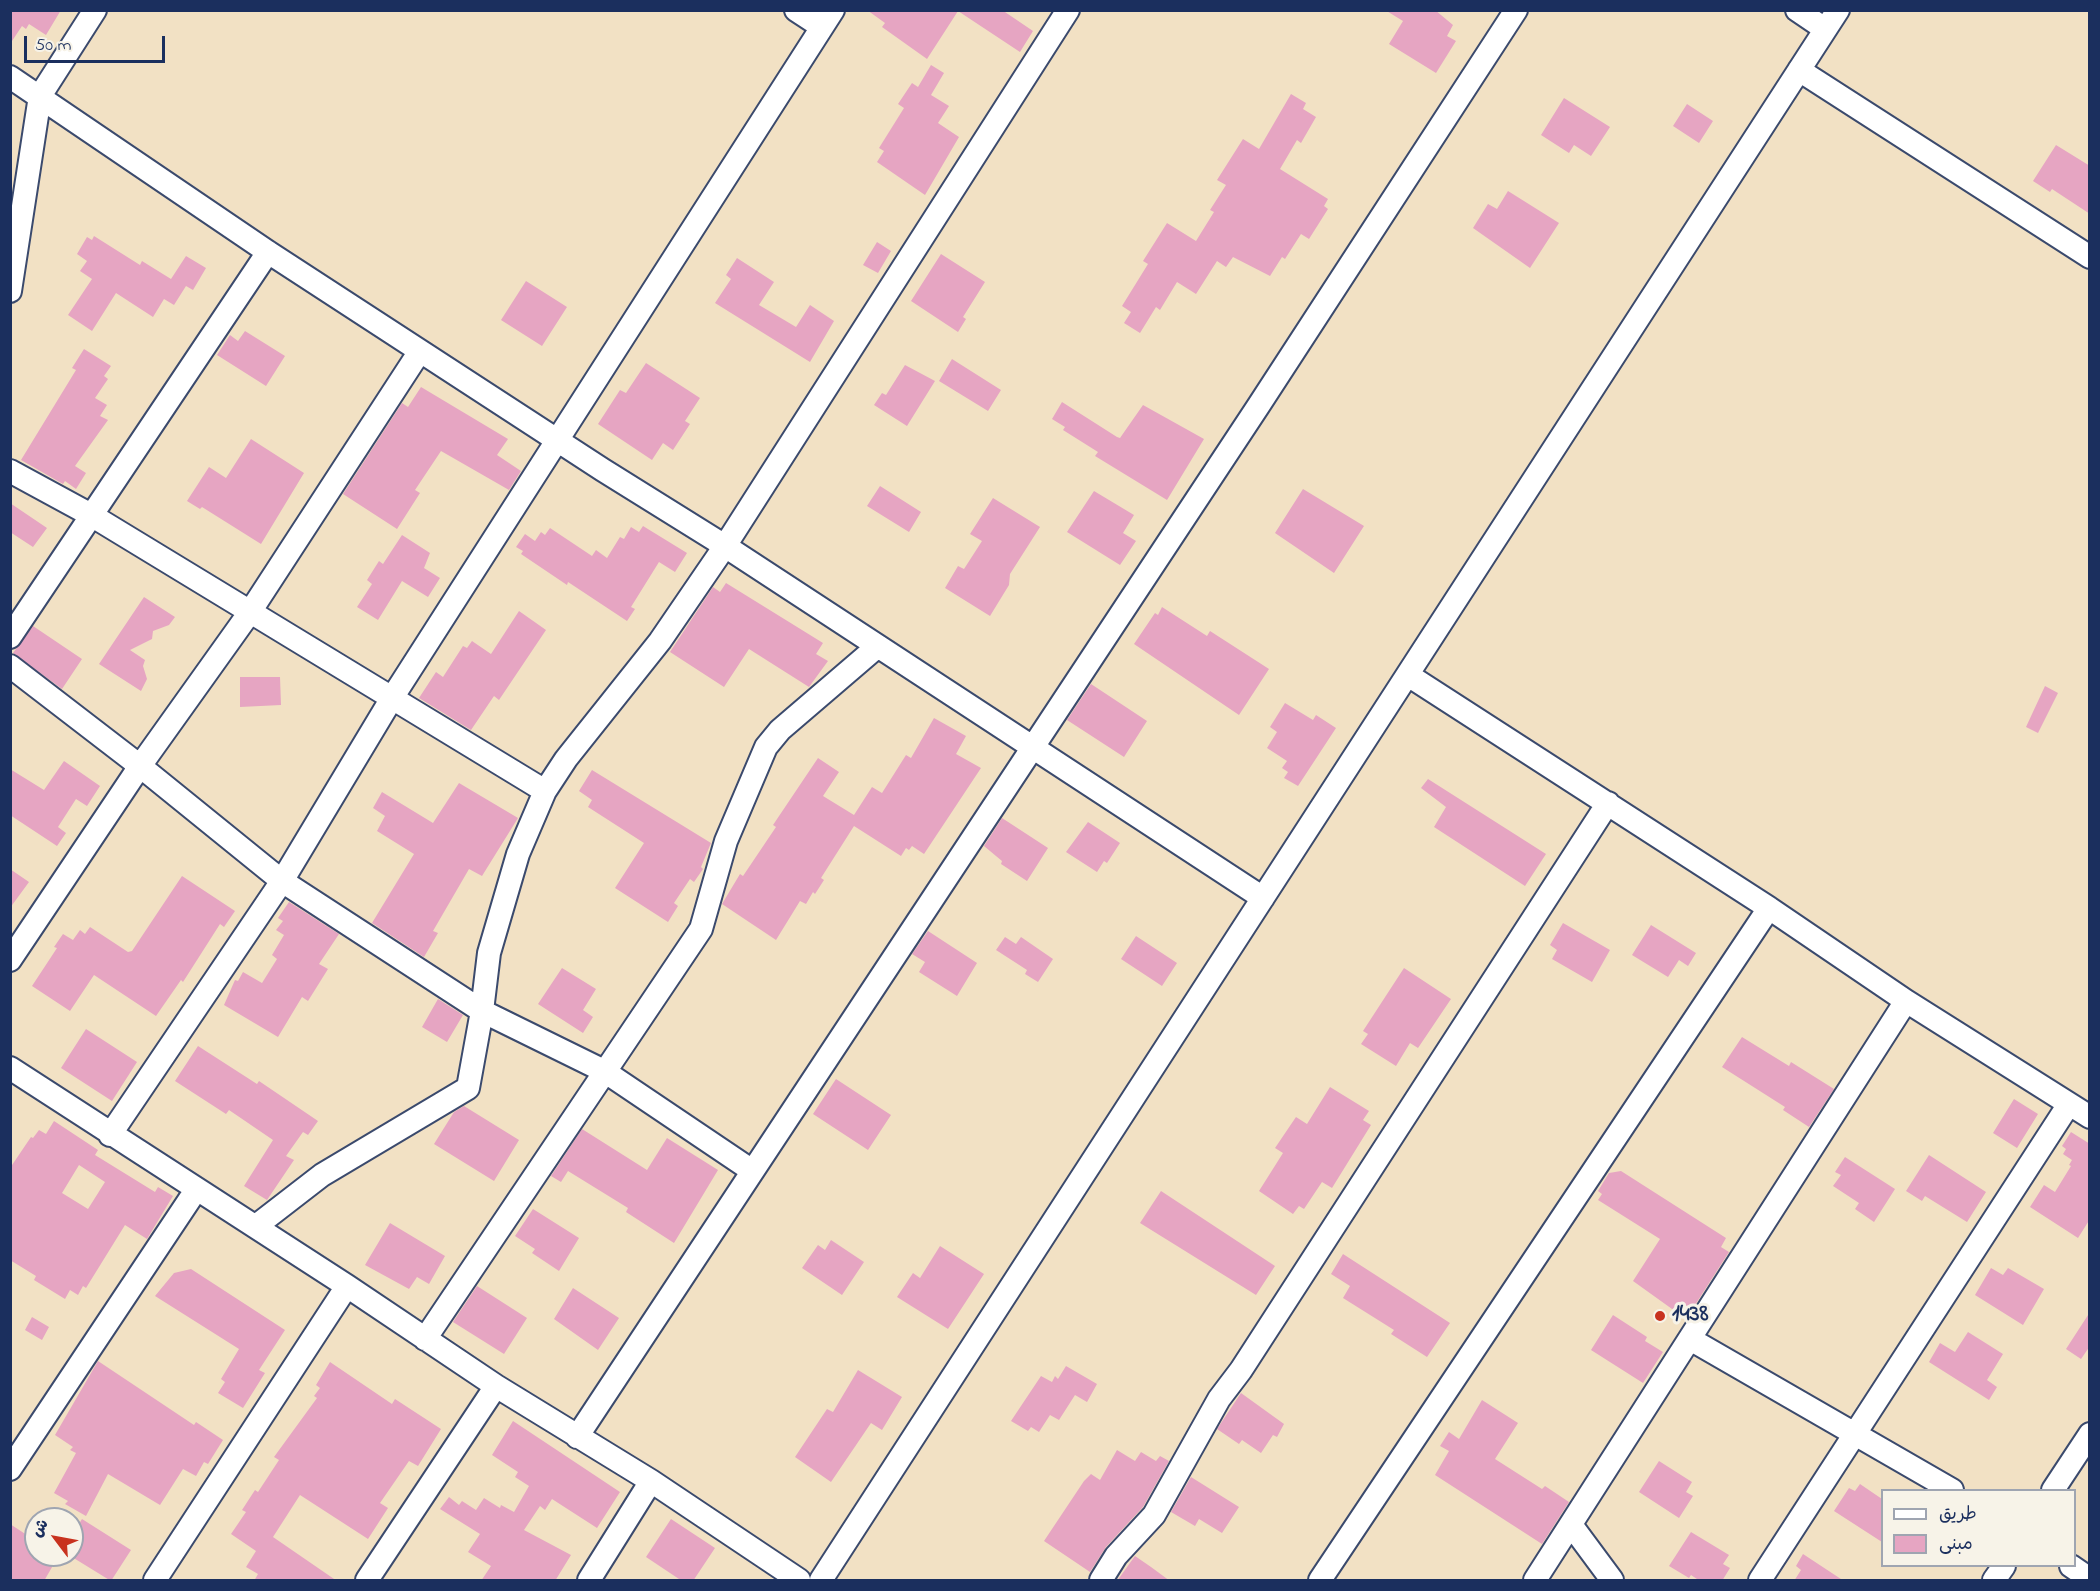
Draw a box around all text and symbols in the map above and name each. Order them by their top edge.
scale bar [27,24,168,62]
text: 50 m [35,33,72,59]
place label: 1438 [1672,1302,1708,1330]
marker: 1438 [1653,1309,1667,1323]
legend [1881,1489,2076,1567]
text: طريق [1939,1502,1977,1528]
north arrow [24,1507,84,1567]
text: ش [26,1515,55,1542]
text: مبنى [1939,1532,1973,1558]

